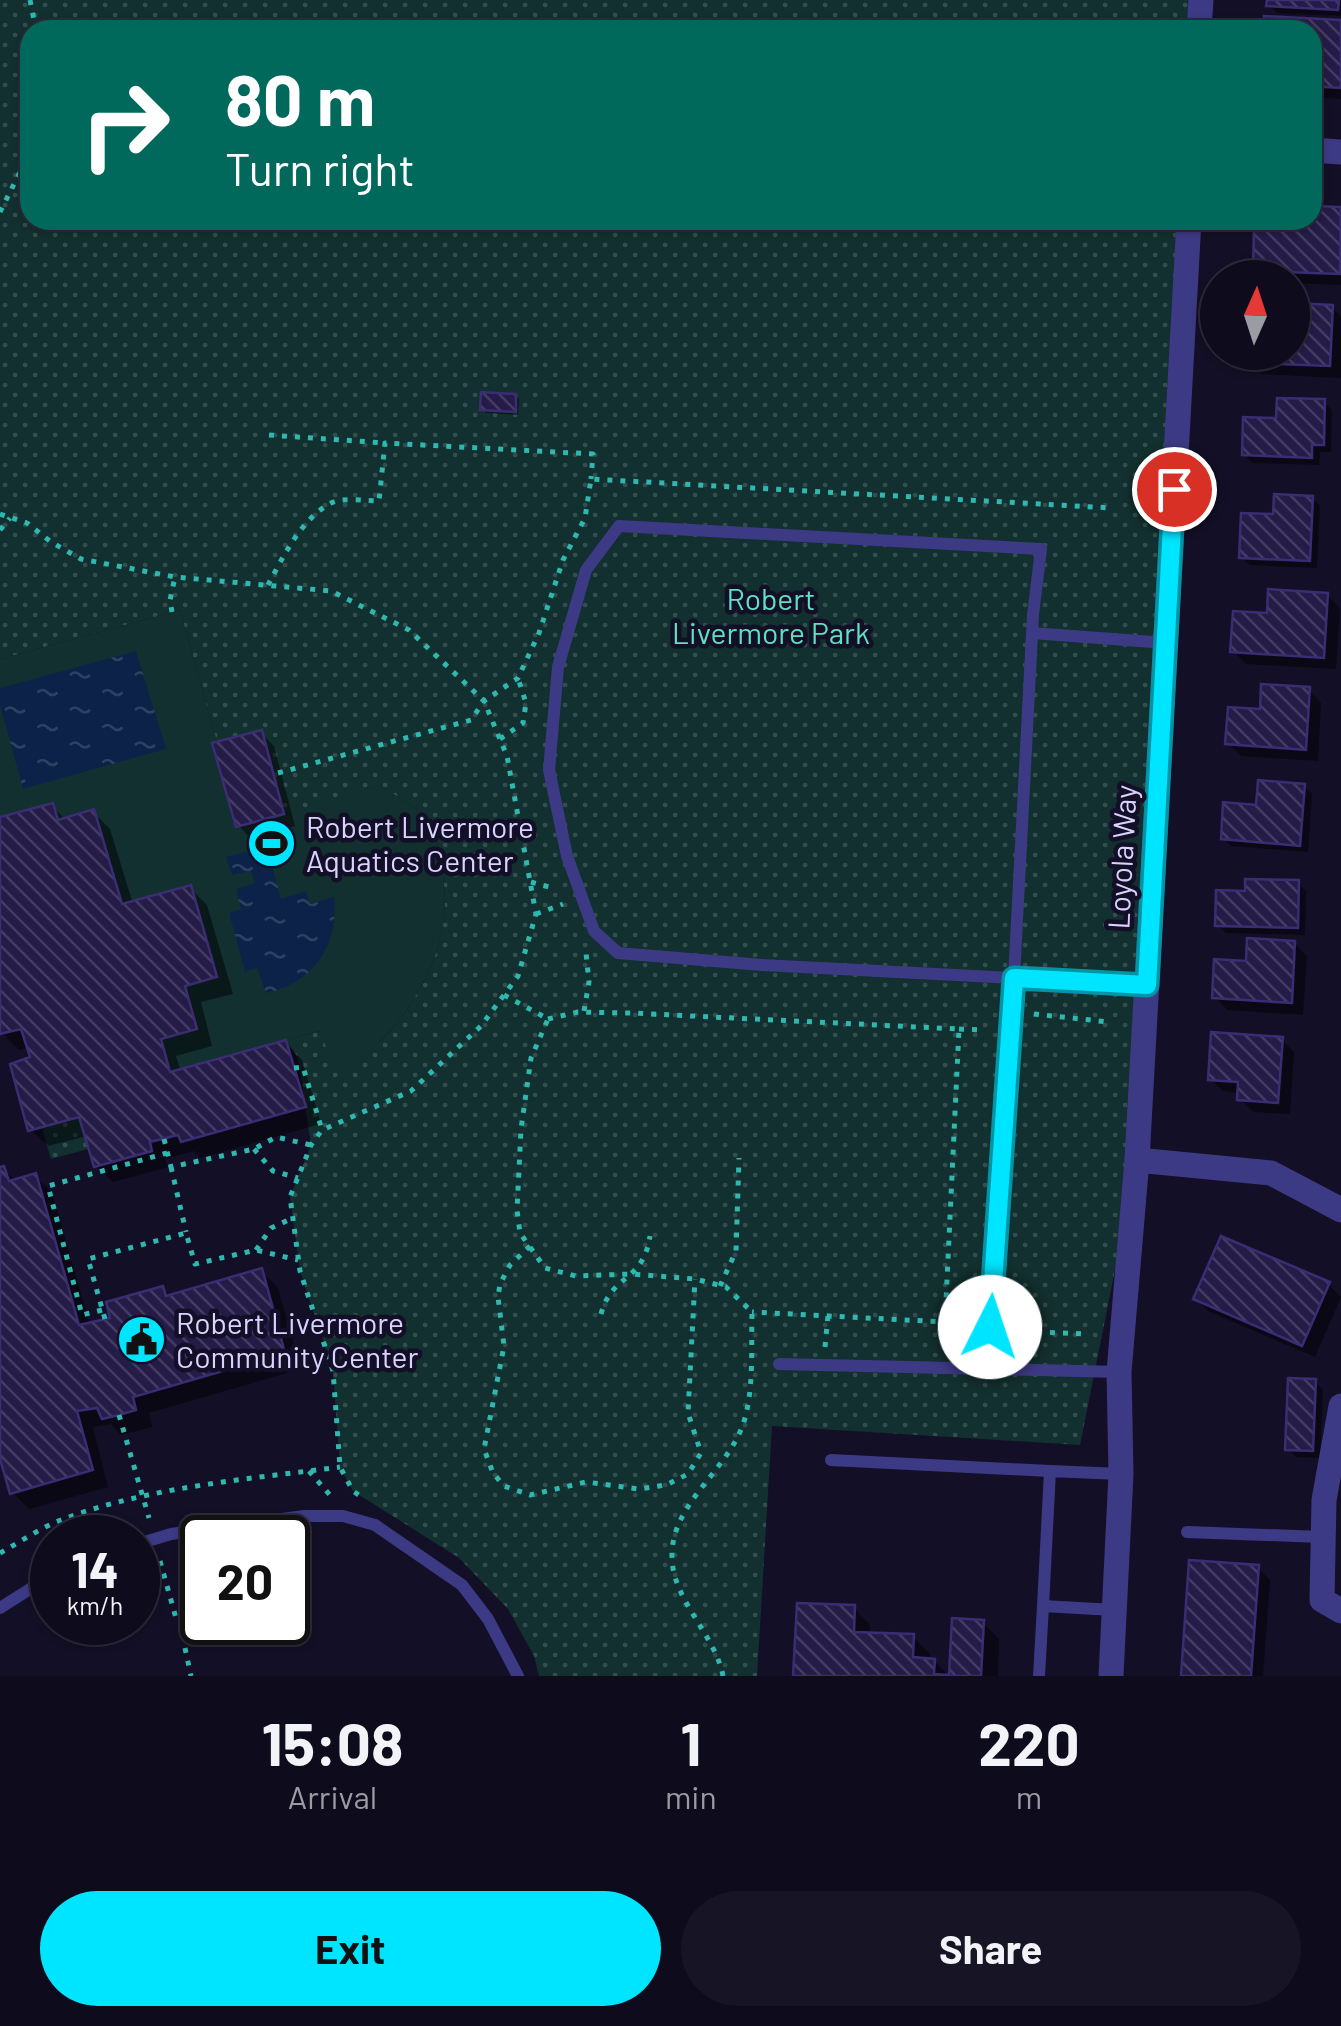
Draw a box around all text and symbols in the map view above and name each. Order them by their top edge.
text: 80 m [225,56,375,140]
icon: right [60,60,190,190]
text: Turn right [225,141,415,195]
north arrow [1200,260,1310,370]
map controls [1200,260,1310,370]
pin [1132,447,1217,532]
icon: arrive [1147,462,1202,517]
park label: Robert Livermore Park [672,580,870,650]
street label: Loyola Way [1099,784,1143,930]
place label: Robert Livermore Aquatics Center [306,808,534,878]
sports icon: Robert Livermore Aquatics Center [245,817,297,869]
position arrow [938,1275,1042,1379]
place label: Robert Livermore Community Center [176,1304,419,1374]
public building icon: Robert Livermore Community Center [115,1313,167,1365]
speed limit sign: 20 [180,1515,310,1645]
text: 14 [71,1538,119,1598]
text: km/h [67,1590,123,1620]
text: 15:08 [261,1706,404,1778]
text: 1 [680,1706,701,1778]
text: 220 [978,1706,1080,1778]
text: Arrival [288,1777,377,1815]
text: min [665,1777,717,1815]
text: m [1016,1777,1042,1815]
button: Exit [40,1891,661,2006]
button: Share [681,1891,1301,2006]

